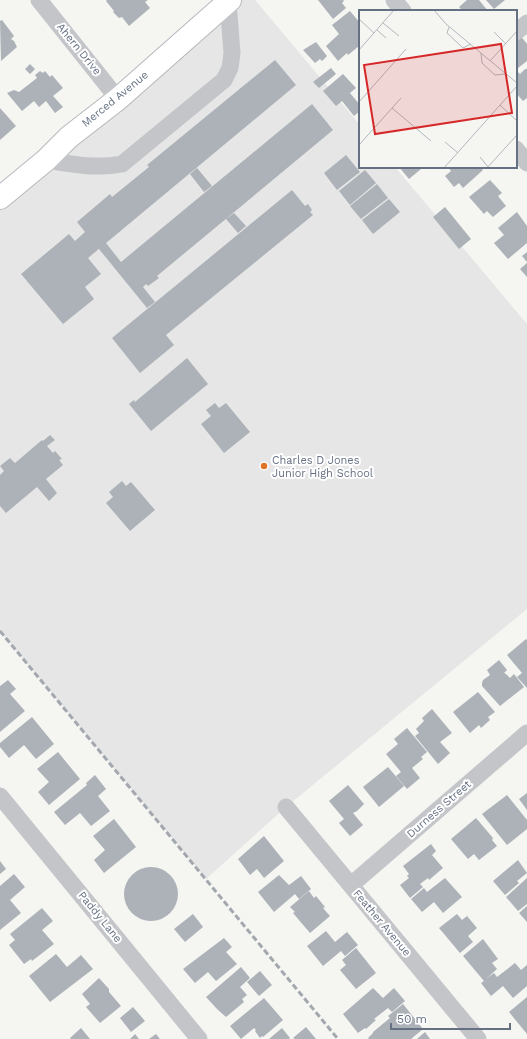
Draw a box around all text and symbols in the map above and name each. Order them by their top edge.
inset map [359,10,517,168]
street label: Ahern Drive [54,20,104,78]
street label: Merced Avenue [79,68,151,130]
place label: Charles D Jones Junior High School [272,454,374,480]
marker: Charles D Jones Junior High School [259,461,269,471]
street label: Durness Street [404,777,474,840]
street label: Feather Avenue [350,887,414,959]
street label: Paddy Lane [75,889,125,945]
scale bar [391,1005,510,1031]
text: 50 m [397,1012,427,1026]

